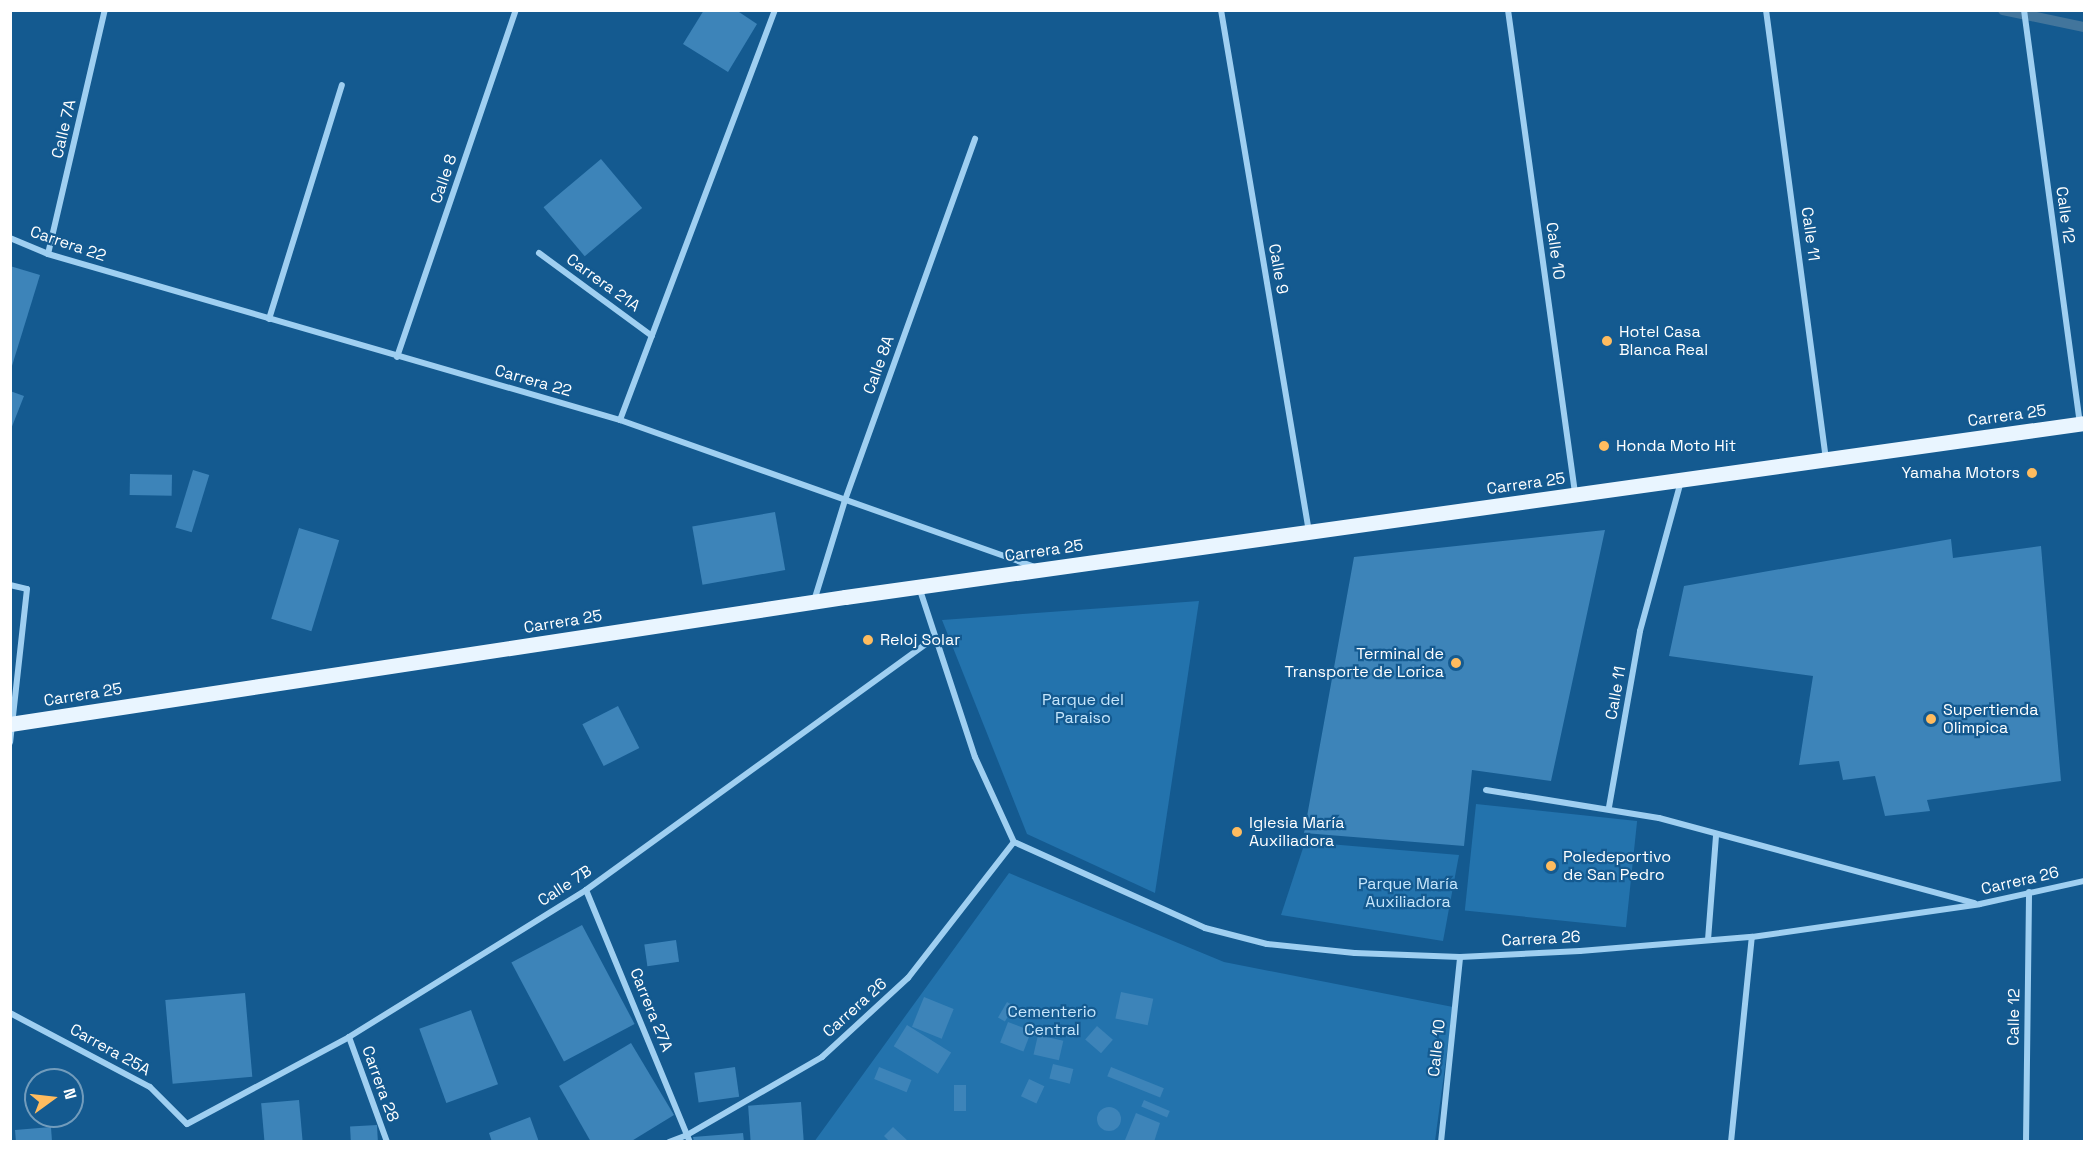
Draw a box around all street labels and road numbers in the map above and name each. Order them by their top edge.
street label: Calle 7A [48,98,80,160]
street label: Calle 8 [427,152,461,206]
street label: Calle 12 [2052,185,2078,245]
street label: Calle 11 [1797,206,1823,262]
street label: Calle 10 [1541,221,1569,281]
street label: Carrera 22 [27,222,109,266]
street label: Calle 9 [1264,242,1292,296]
street label: Carrera 21A [562,250,644,316]
street label: Calle 8A [860,333,898,397]
street label: Carrera 22 [492,361,574,401]
street label: Carrera 25 [1967,401,2047,431]
street label: Carrera 25 [1486,469,1566,499]
street label: Carrera 25 [1004,536,1084,566]
street label: Carrera 25 [522,606,604,638]
street label: Calle 11 [1602,665,1630,721]
street label: Carrera 25 [42,679,124,711]
street label: Calle 7B [534,861,596,911]
street label: Carrera 26 [1979,863,2061,899]
street label: Carrera 26 [1501,927,1581,951]
street label: Carrera 27A [626,965,676,1055]
street label: Carrera 26 [819,974,891,1042]
street label: Calle 12 [2004,988,2024,1046]
street label: Calle 10 [1424,1018,1450,1078]
street label: Carrera 25A [66,1020,154,1080]
street label: Carrera 28 [357,1043,403,1125]

